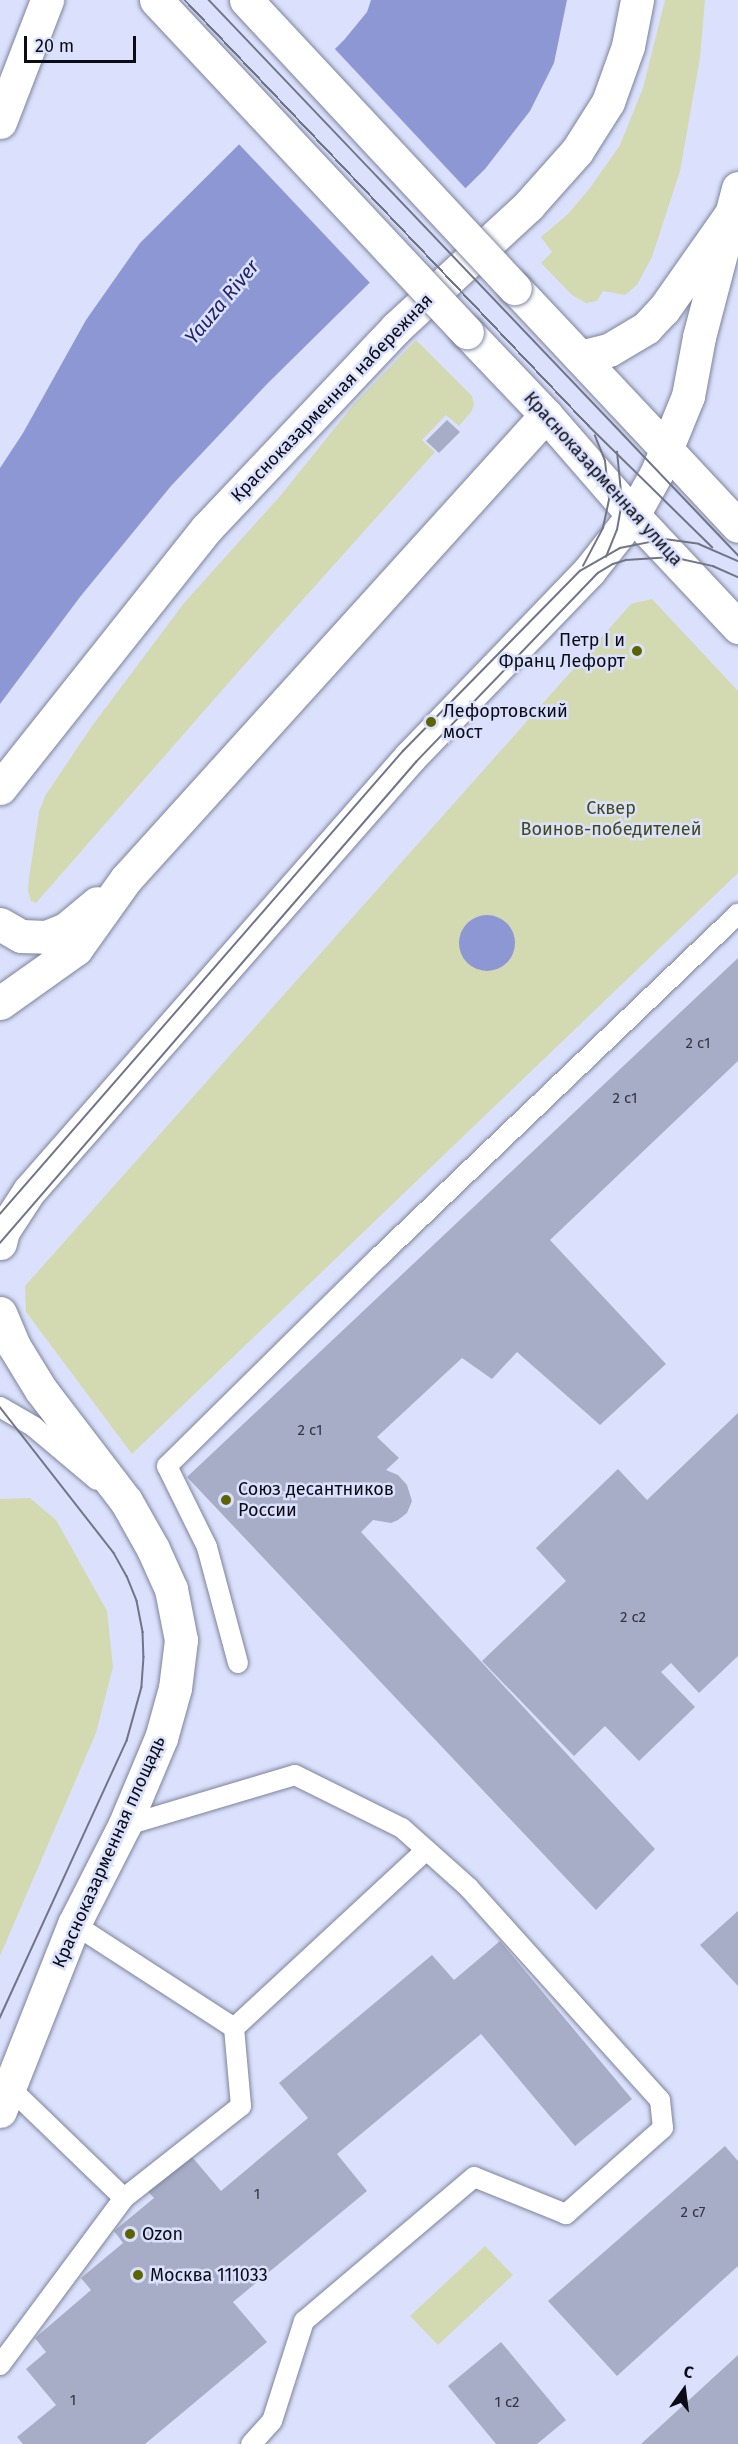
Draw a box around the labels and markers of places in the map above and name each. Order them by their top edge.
place label: Петр I и Франц Лефорт [499,630,625,672]
marker: Петр I и Франц Лефорт [630,644,644,658]
place label: Лефортовский мост [443,701,568,744]
marker: Лефортовский мост [424,715,438,729]
place label: Союз десантников России [238,1479,394,1522]
marker: Союз десантников России [219,1493,233,1507]
place label: Ozon [142,2223,183,2245]
marker: Ozon [123,2227,137,2241]
place label: Москва 111033 [150,2264,268,2286]
marker: Москва 111033 [131,2268,145,2282]

